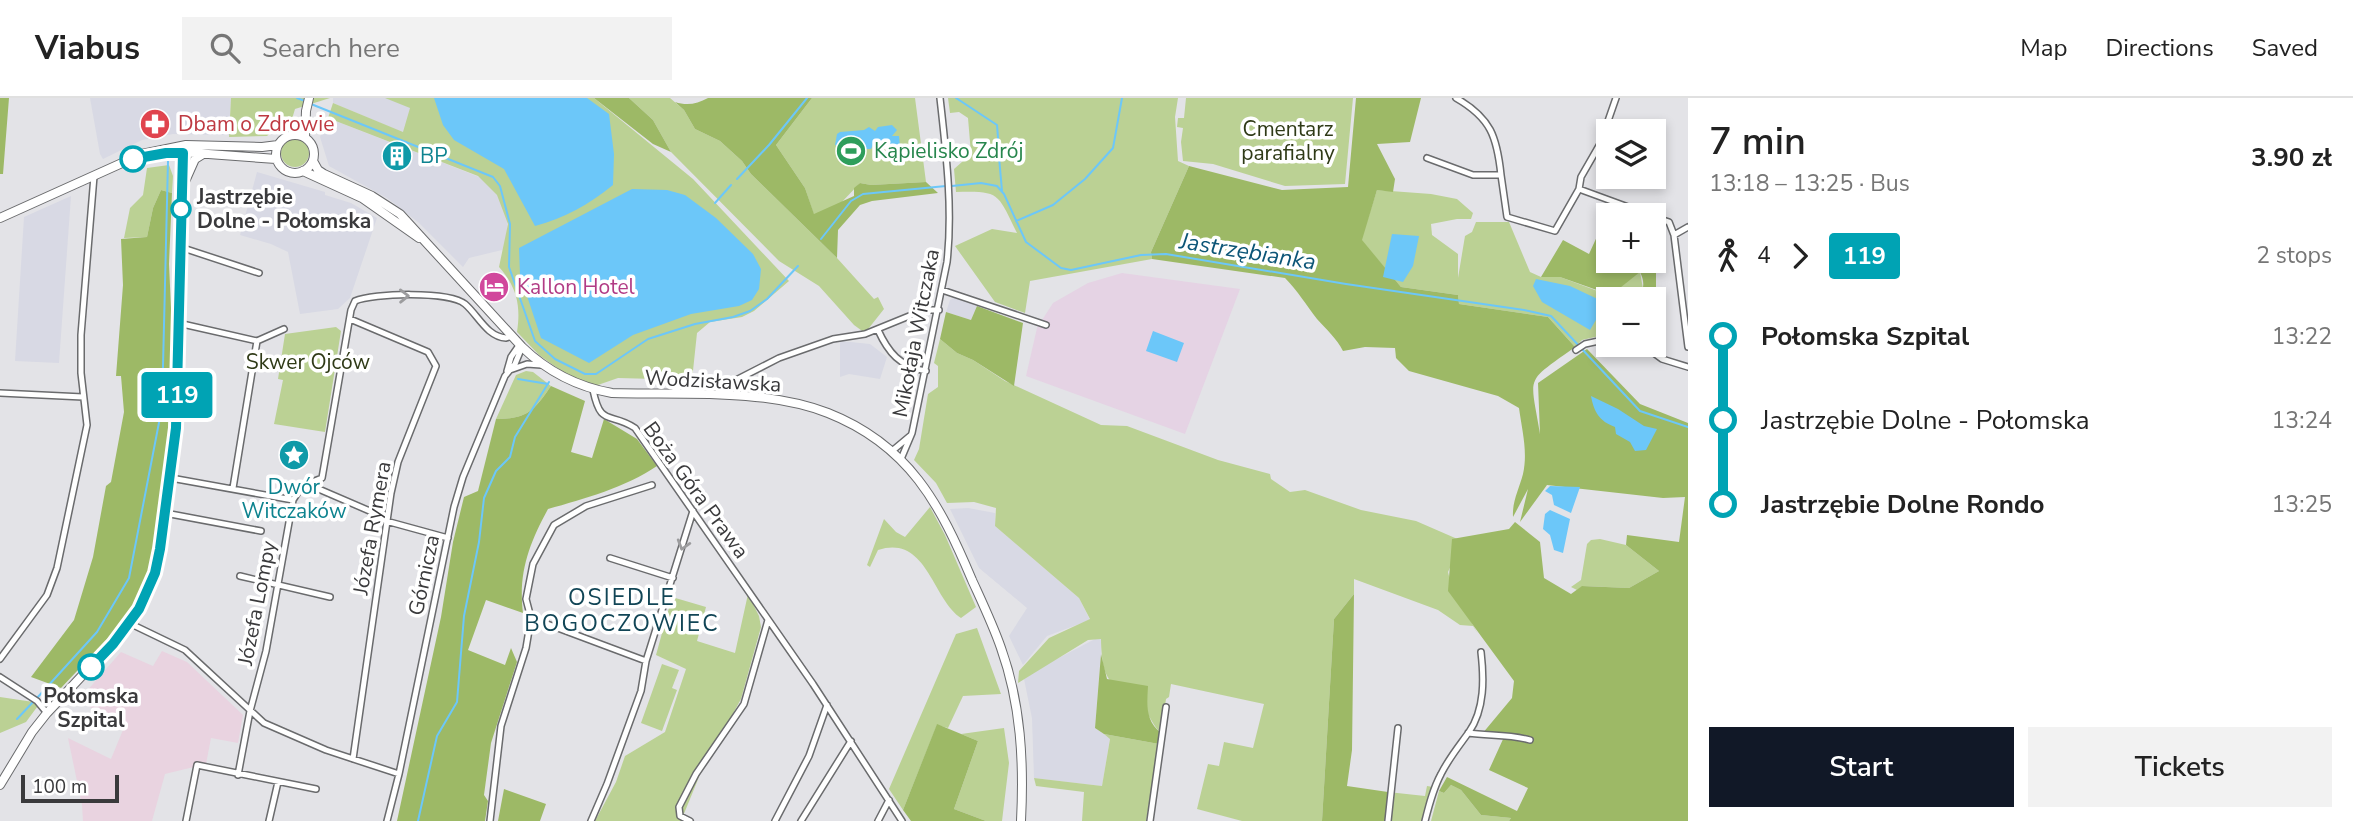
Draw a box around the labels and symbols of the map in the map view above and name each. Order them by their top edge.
pharmacy icon: Dbam o Zdrowie [138,107,172,141]
place label: Dbam o Zdrowie [178,110,334,138]
park label: Cmentarz parafialny [1241,115,1335,167]
sports icon: Kąpielisko Zdrój [834,134,868,168]
place label: Kąpielisko Zdrój [874,137,1023,165]
building icon: BP [380,139,414,173]
place label: BP [420,142,448,170]
unlabelled marker [120,146,146,172]
place label: Jastrzębie Dolne - Połomska [196,183,371,235]
marker: Jastrzębie Dolne - Połomska [171,199,191,219]
water label: Jastrzębianka [1177,225,1318,278]
street label: Mikołaja Witczaka [886,246,946,420]
hotel icon: Kallon Hotel [477,270,511,304]
place label: Kallon Hotel [517,273,636,301]
one-way arrow [400,288,410,304]
park label: Skwer Ojców [246,348,371,376]
street label: Wodzisławska [644,363,782,399]
line badge: 119 [137,372,217,418]
street label: Boża Góra Prawa [637,416,755,564]
place icon: Dwór Witczaków [277,438,311,472]
street label: Józefa Rymera [346,459,398,598]
place label: Dwór Witczaków [241,473,347,525]
street label: Górnicza [402,532,446,618]
street label: Józefa Lompy [231,538,283,669]
one-way arrow [677,538,692,550]
district label: OSIEDLE BOGOCZOWIEC [524,582,720,639]
marker: Połomska Szpital [78,654,104,680]
place label: Połomska Szpital [43,682,139,734]
scale bar [21,772,119,804]

